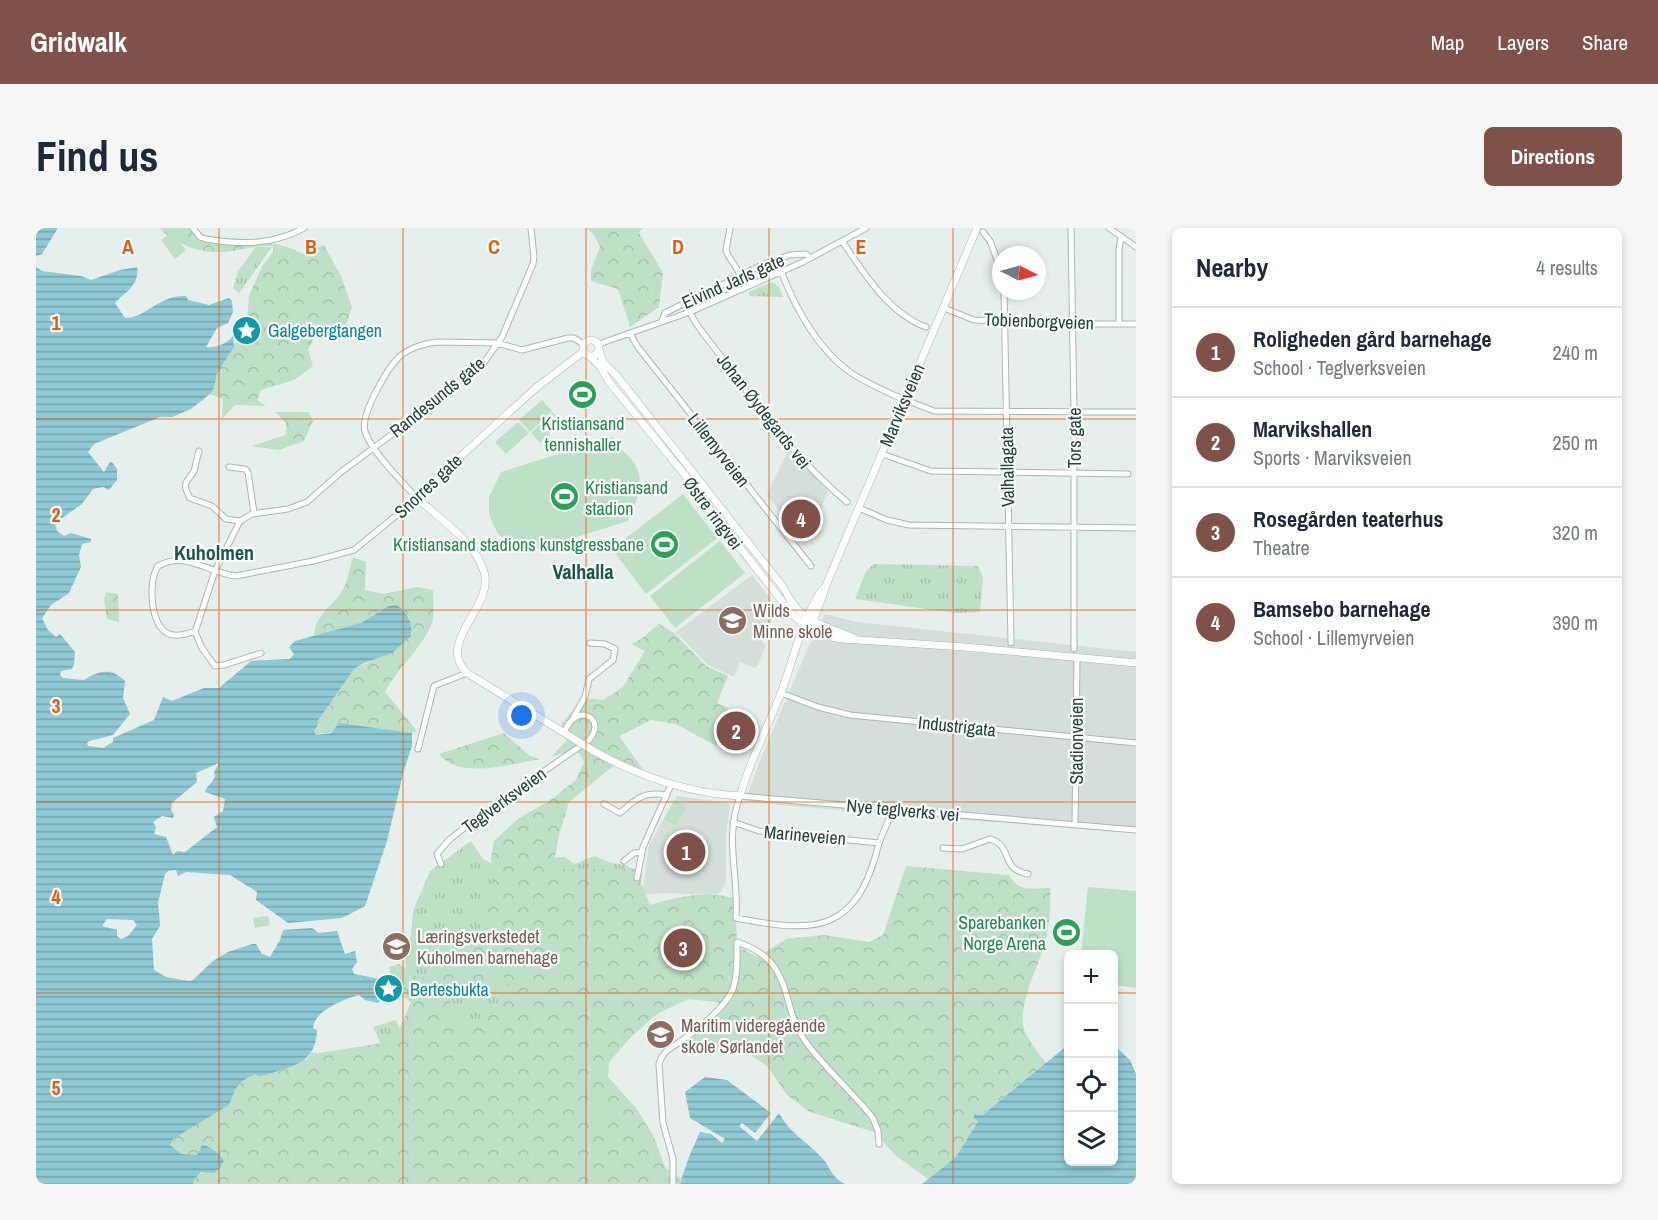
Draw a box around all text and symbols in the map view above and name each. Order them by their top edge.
text: Gridwalk [30,23,127,61]
text: Map [1431,28,1464,57]
text: Layers [1497,28,1549,57]
text: Share [1582,28,1628,57]
button: Directions [1484,127,1622,186]
text: Find us [36,128,158,184]
text: A [122,233,134,260]
text: B [305,233,317,260]
text: C [488,233,500,260]
text: D [672,233,684,260]
text: E [856,233,867,260]
north arrow [992,246,1046,300]
street label: Eivind Jarls gate [678,247,788,315]
text: Nearby [1196,250,1268,285]
text: 4 results [1536,254,1598,281]
street label: Tobienborgveien [984,307,1094,335]
text: 1 [51,309,61,336]
place icon: Galgebergtangen [231,314,263,346]
place label: Galgebergtangen [268,318,382,343]
text: Roligheden gård barnehage [1253,324,1492,354]
text: 1 [1211,339,1220,366]
text: 240 m [1552,339,1598,366]
street label: Johan Øydegards vei [711,348,817,474]
street label: Randesunds gate [384,351,490,443]
text: School · Teglverksveien [1253,354,1426,381]
street label: Marviksveien [873,360,931,450]
sports icon: Kristiansand tennishaller [567,378,599,410]
street label: Lillemyrveien [682,408,756,492]
street label: Tors gate [1062,408,1087,468]
place label: Kristiansand tennishaller [542,411,624,457]
text: Marvikshallen [1253,414,1372,444]
street label: Valhallagata [994,427,1020,507]
text: 2 [1211,429,1220,456]
text: 250 m [1552,429,1598,456]
text: Sports · Marviksveien [1253,444,1412,471]
street label: Snorres gate [389,448,467,524]
street label: Østre ringvei [677,471,749,555]
place label: Kristiansand stadion [585,475,668,521]
sports icon: Kristiansand stadion [548,481,580,513]
pin: 4 [782,496,820,542]
text: 2 [51,501,61,528]
text: Rosegården teaterhus [1253,504,1443,534]
text: 3 [1211,519,1220,546]
text: 320 m [1552,519,1598,546]
sports icon: Kristiansand stadions kunstgressbane [649,528,681,560]
place label: Kristiansand stadions kunstgressbane [393,532,644,557]
text: Theatre [1253,534,1310,561]
district label: Kuholmen [174,539,254,566]
district label: Valhalla [552,558,614,585]
text: Bamsebo barnehage [1253,594,1430,624]
place label: Wilds Minne skole [753,598,833,644]
school or university icon: Wilds Minne skole [716,604,748,636]
text: 4 [1211,609,1220,636]
text: 390 m [1552,609,1598,636]
text: School · Lillemyrveien [1253,624,1414,651]
text: 3 [51,692,61,719]
street label: Stadionveien [1064,698,1089,785]
your location [507,701,536,730]
pin: 2 [716,708,756,754]
street label: Industrigata [917,709,997,743]
street label: Teglverksveien [457,761,551,839]
street label: Nye teglverks vei [846,793,960,827]
street label: Marineveien [763,819,847,851]
pin: 1 [666,830,706,874]
text: 4 [51,883,61,910]
place label: Sparebanken Norge Arena [958,910,1046,956]
sports icon: Sparebanken Norge Arena [1051,916,1083,948]
place label: Læringsverkstedet Kuholmen barnehage [417,924,558,970]
pin: 3 [664,926,702,970]
school or university icon: Læringsverkstedet Kuholmen barnehage [380,930,412,962]
map controls [1064,950,1118,1166]
button: + [1064,950,1118,1004]
place icon: Bertesbukta [373,973,405,1005]
place label: Bertesbukta [410,977,489,1002]
button: − [1064,1004,1118,1058]
place label: Maritim videregående skole Sørlandet [681,1013,825,1059]
school or university icon: Maritim videregående skole Sørlandet [644,1019,676,1051]
button: locate [1064,1058,1118,1112]
text: 5 [51,1074,61,1101]
button: layers [1064,1112,1118,1166]

